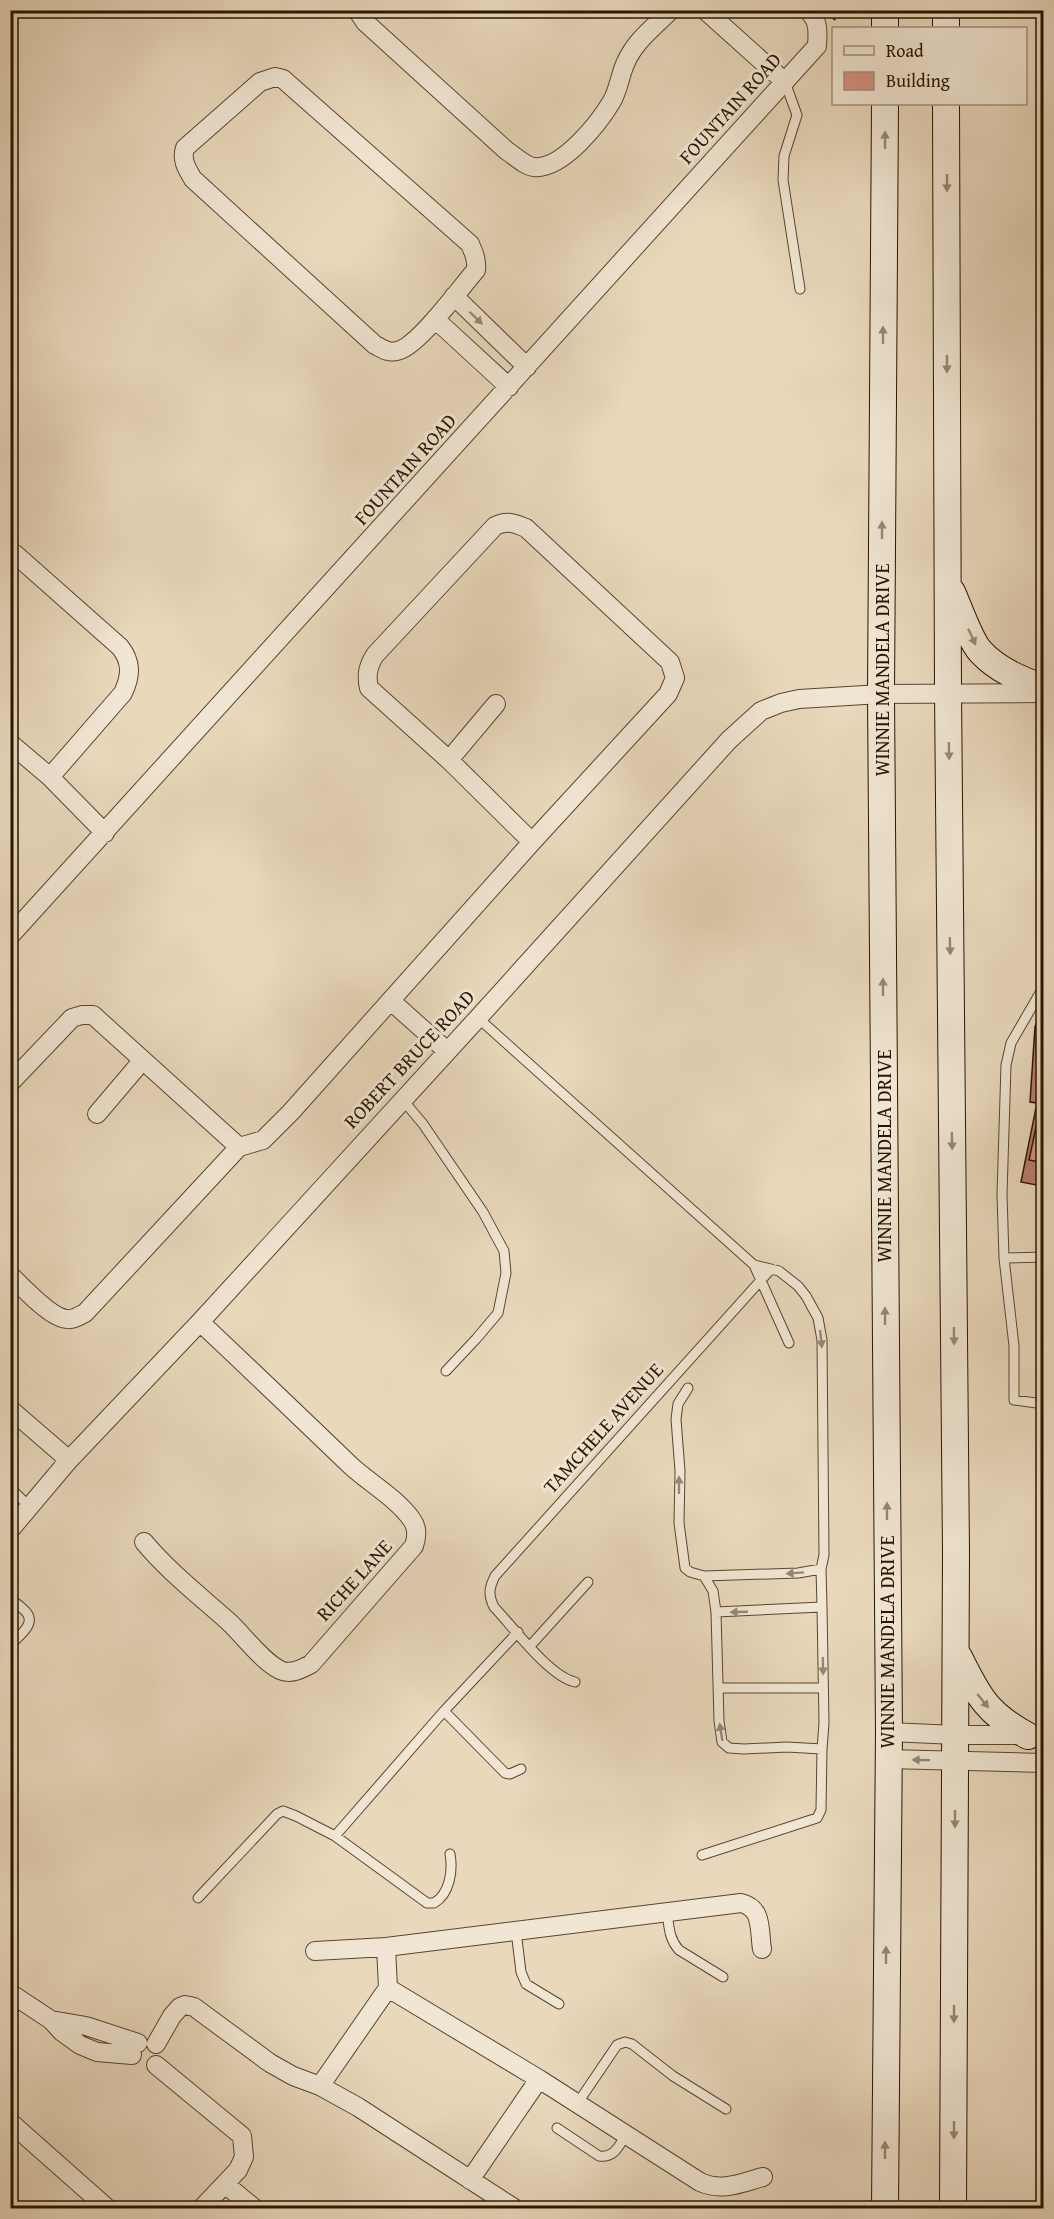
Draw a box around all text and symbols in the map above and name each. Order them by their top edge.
legend [832,27,1027,105]
text: Road [886,37,924,64]
street label: FOUNTAIN ROAD [672,45,788,170]
text: Building [886,67,950,94]
one-way arrow [880,131,890,150]
one-way arrow [942,173,952,192]
one-way arrow [468,310,482,324]
one-way arrow [878,326,888,345]
one-way arrow [942,354,952,373]
street label: FOUNTAIN ROAD [347,406,463,531]
one-way arrow [877,521,887,540]
street label: WINNIE MANDELA DRIVE [867,563,896,777]
one-way arrow [968,628,977,645]
one-way arrow [944,741,953,760]
one-way arrow [946,936,955,955]
one-way arrow [878,978,888,997]
street label: ROBERT BRUCE ROAD [336,983,481,1135]
street label: WINNIE MANDELA DRIVE [869,1049,898,1263]
one-way arrow [947,1131,957,1150]
one-way arrow [881,1307,890,1326]
one-way arrow [949,1326,959,1345]
one-way arrow [816,1329,826,1348]
street label: TAMCHELE AVENUE [536,1356,669,1500]
one-way arrow [675,1476,684,1495]
one-way arrow [882,1502,892,1521]
street label: RICHE LANE [309,1532,398,1627]
street label: WINNIE MANDELA DRIVE [872,1535,901,1749]
one-way arrow [785,1568,804,1578]
one-way arrow [730,1607,749,1617]
one-way arrow [818,1656,828,1675]
one-way arrow [977,1694,989,1709]
one-way arrow [716,1723,725,1742]
one-way arrow [912,1755,931,1764]
one-way arrow [950,1809,960,1828]
one-way arrow [881,1946,891,1965]
one-way arrow [949,2004,959,2023]
one-way arrow [949,2121,958,2140]
one-way arrow [880,2141,890,2160]

